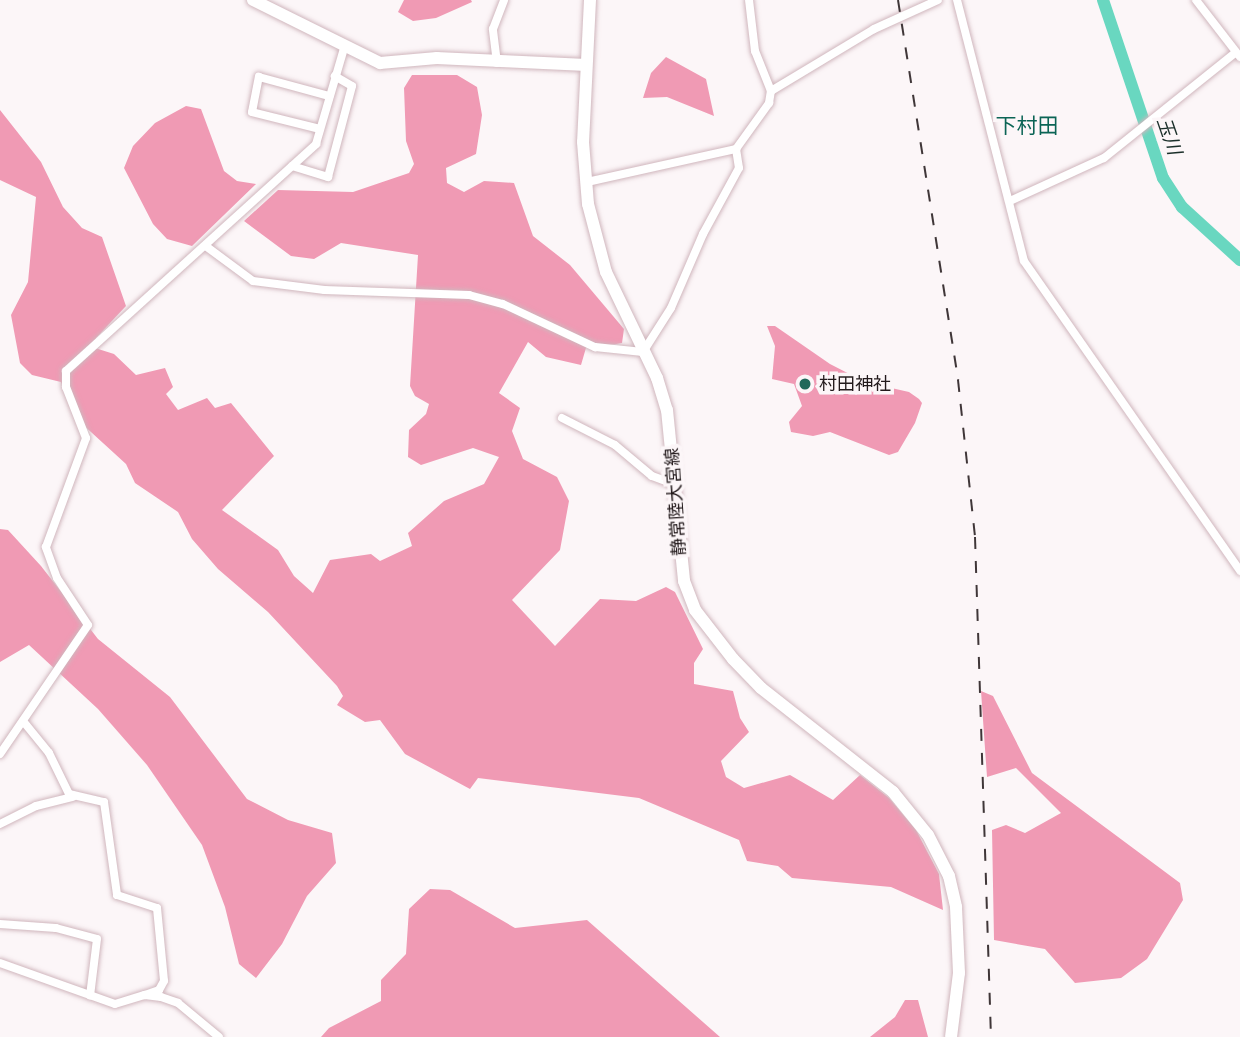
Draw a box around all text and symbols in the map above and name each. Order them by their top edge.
district label: 下村田 [996,113,1058,139]
water label: 玉川 [1152,114,1186,158]
place label: 村田神社 [819,373,891,395]
marker: 村田神社 [797,376,813,392]
street label: 静常陸大宮線 [661,447,691,557]

